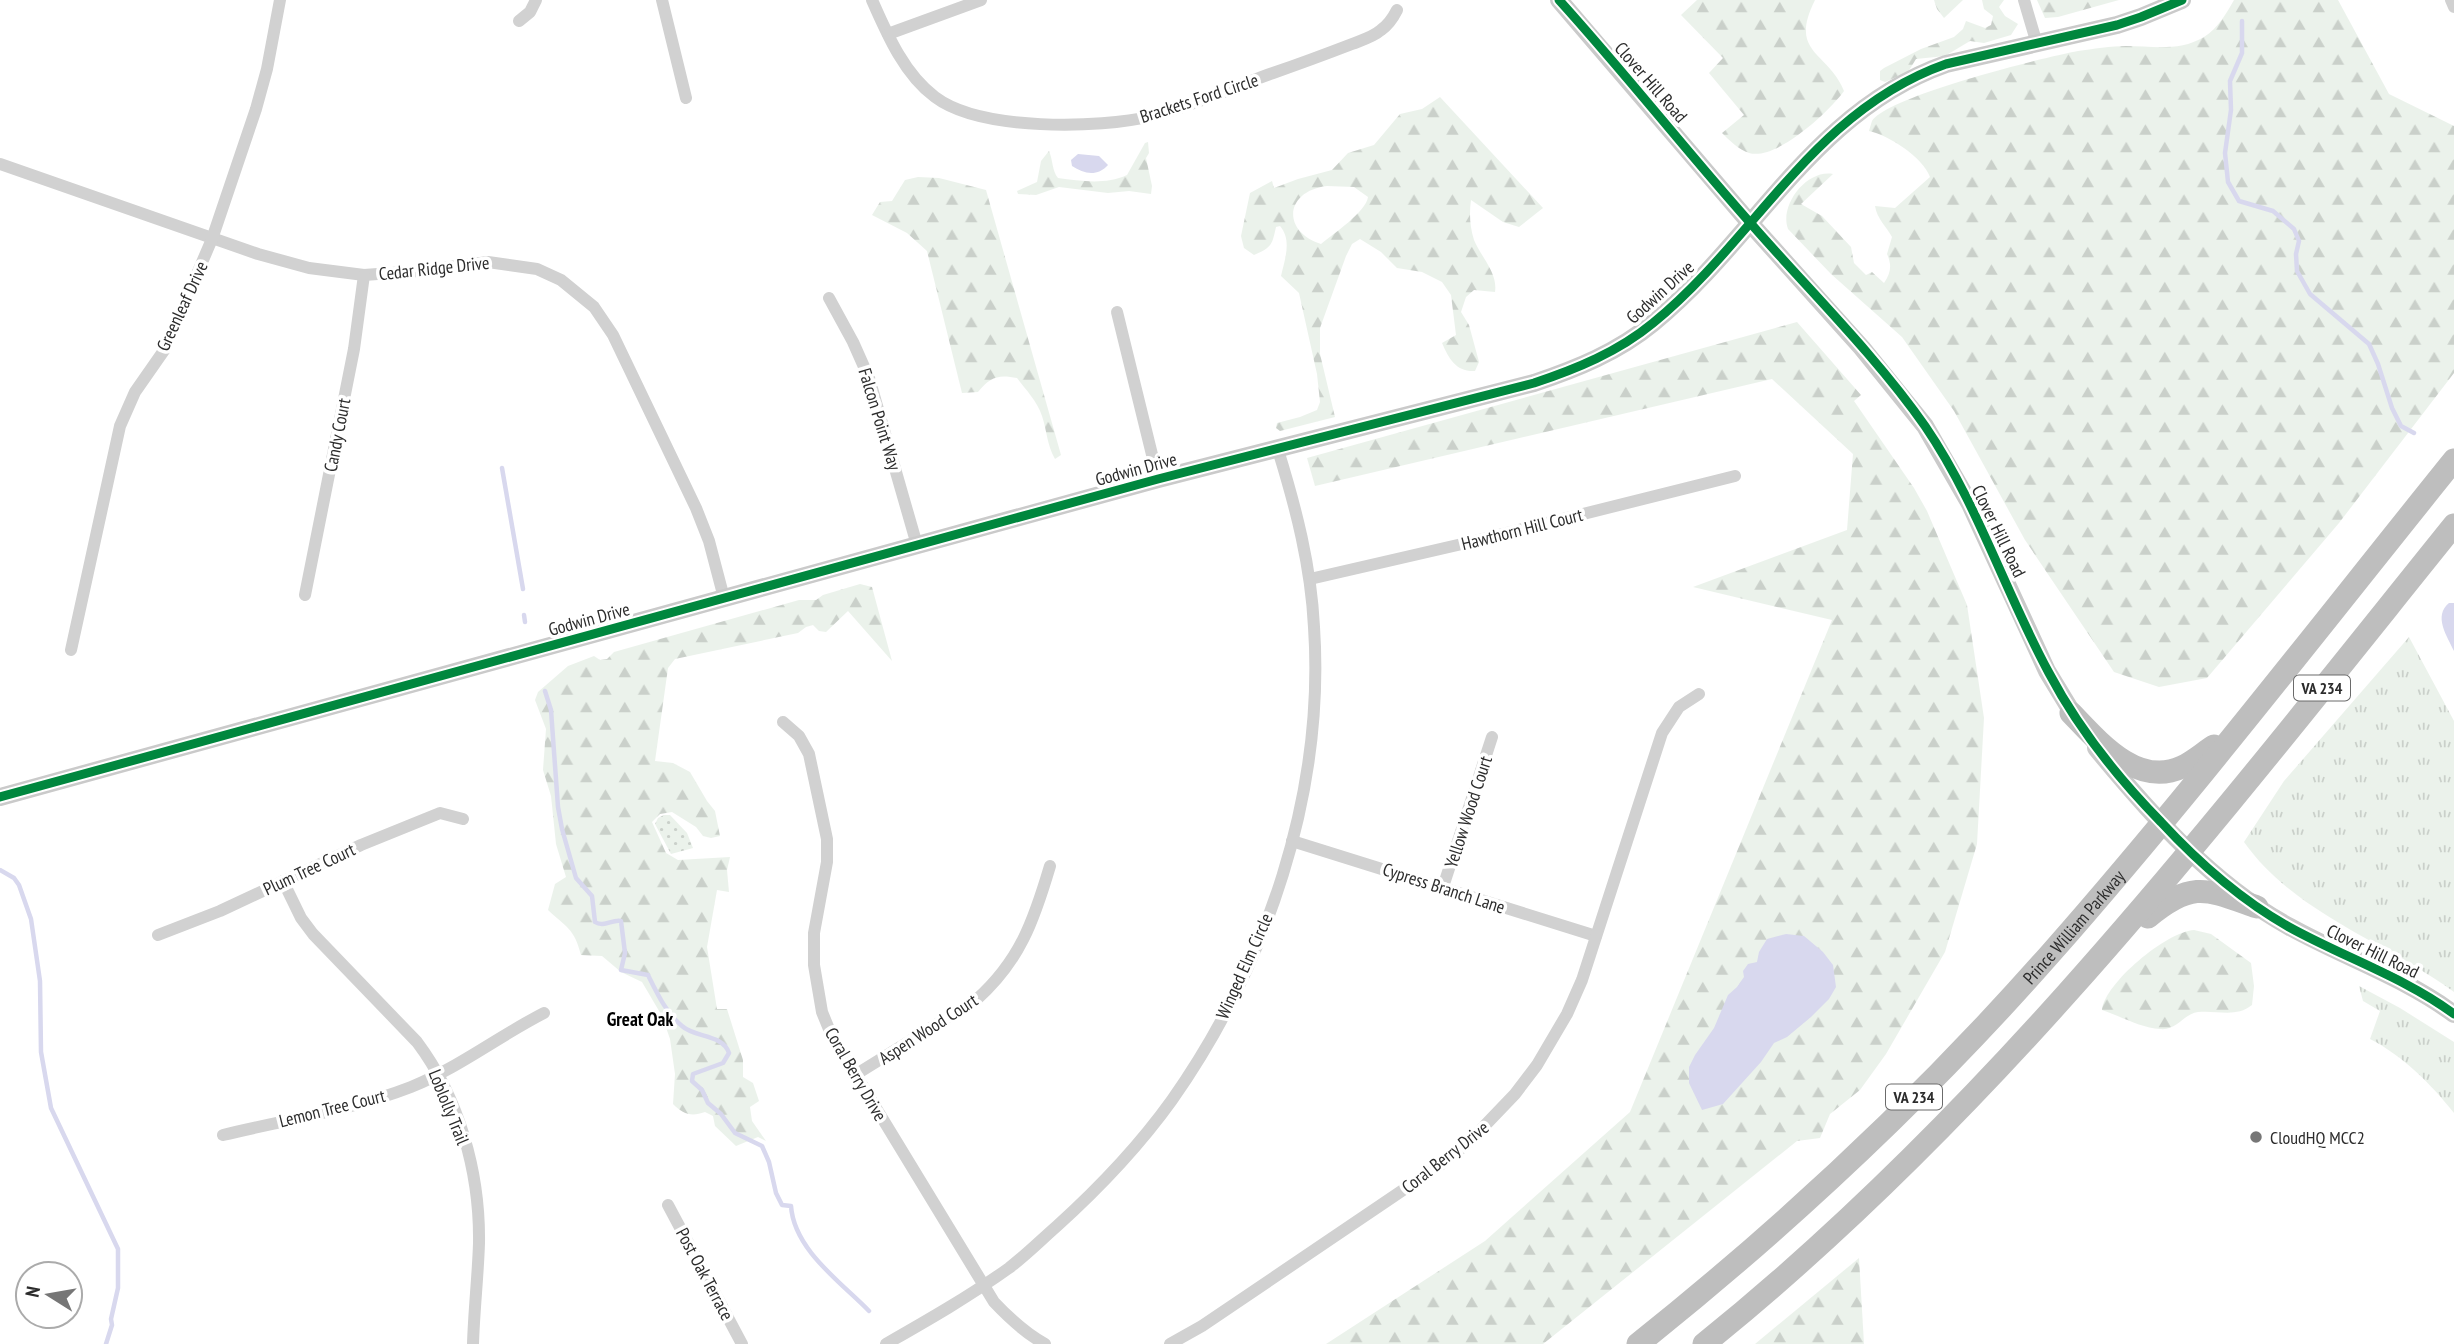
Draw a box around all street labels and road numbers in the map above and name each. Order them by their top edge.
street label: Clover Hill Road [1610,37,1692,127]
street label: Brackets Ford Circle [1137,68,1261,128]
street label: Cedar Ridge Drive [378,251,490,285]
street label: Godwin Drive [1621,256,1699,328]
street label: Greenleaf Drive [151,257,213,355]
street label: Falcon Point Way [854,365,906,473]
street label: Candy Court [319,396,355,474]
street label: Godwin Drive [1093,447,1179,491]
street label: Clover Hill Road [1967,481,2031,581]
street label: Hawthorn Hill Court [1459,503,1585,555]
street label: Godwin Drive [546,597,632,641]
road number: VA 234 [2294,676,2350,701]
street label: Yellow Wood Court [1439,753,1497,871]
street label: Plum Tree Court [259,838,359,900]
street label: Cypress Branch Lane [1380,857,1508,919]
street label: Prince William Parkway [2018,865,2129,989]
street label: Winged Elm Circle [1210,910,1278,1022]
street label: Clover Hill Road [2323,919,2423,983]
street label: Aspen Wood Court [874,988,982,1070]
street label: Coral Berry Drive [820,1023,892,1125]
street label: Loblolly Trail [424,1066,475,1149]
street label: Lemon Tree Court [277,1084,387,1132]
road number: VA 234 [1886,1084,1942,1110]
street label: Coral Berry Drive [1397,1116,1493,1198]
street label: Post Oak Terrace [671,1224,739,1324]

